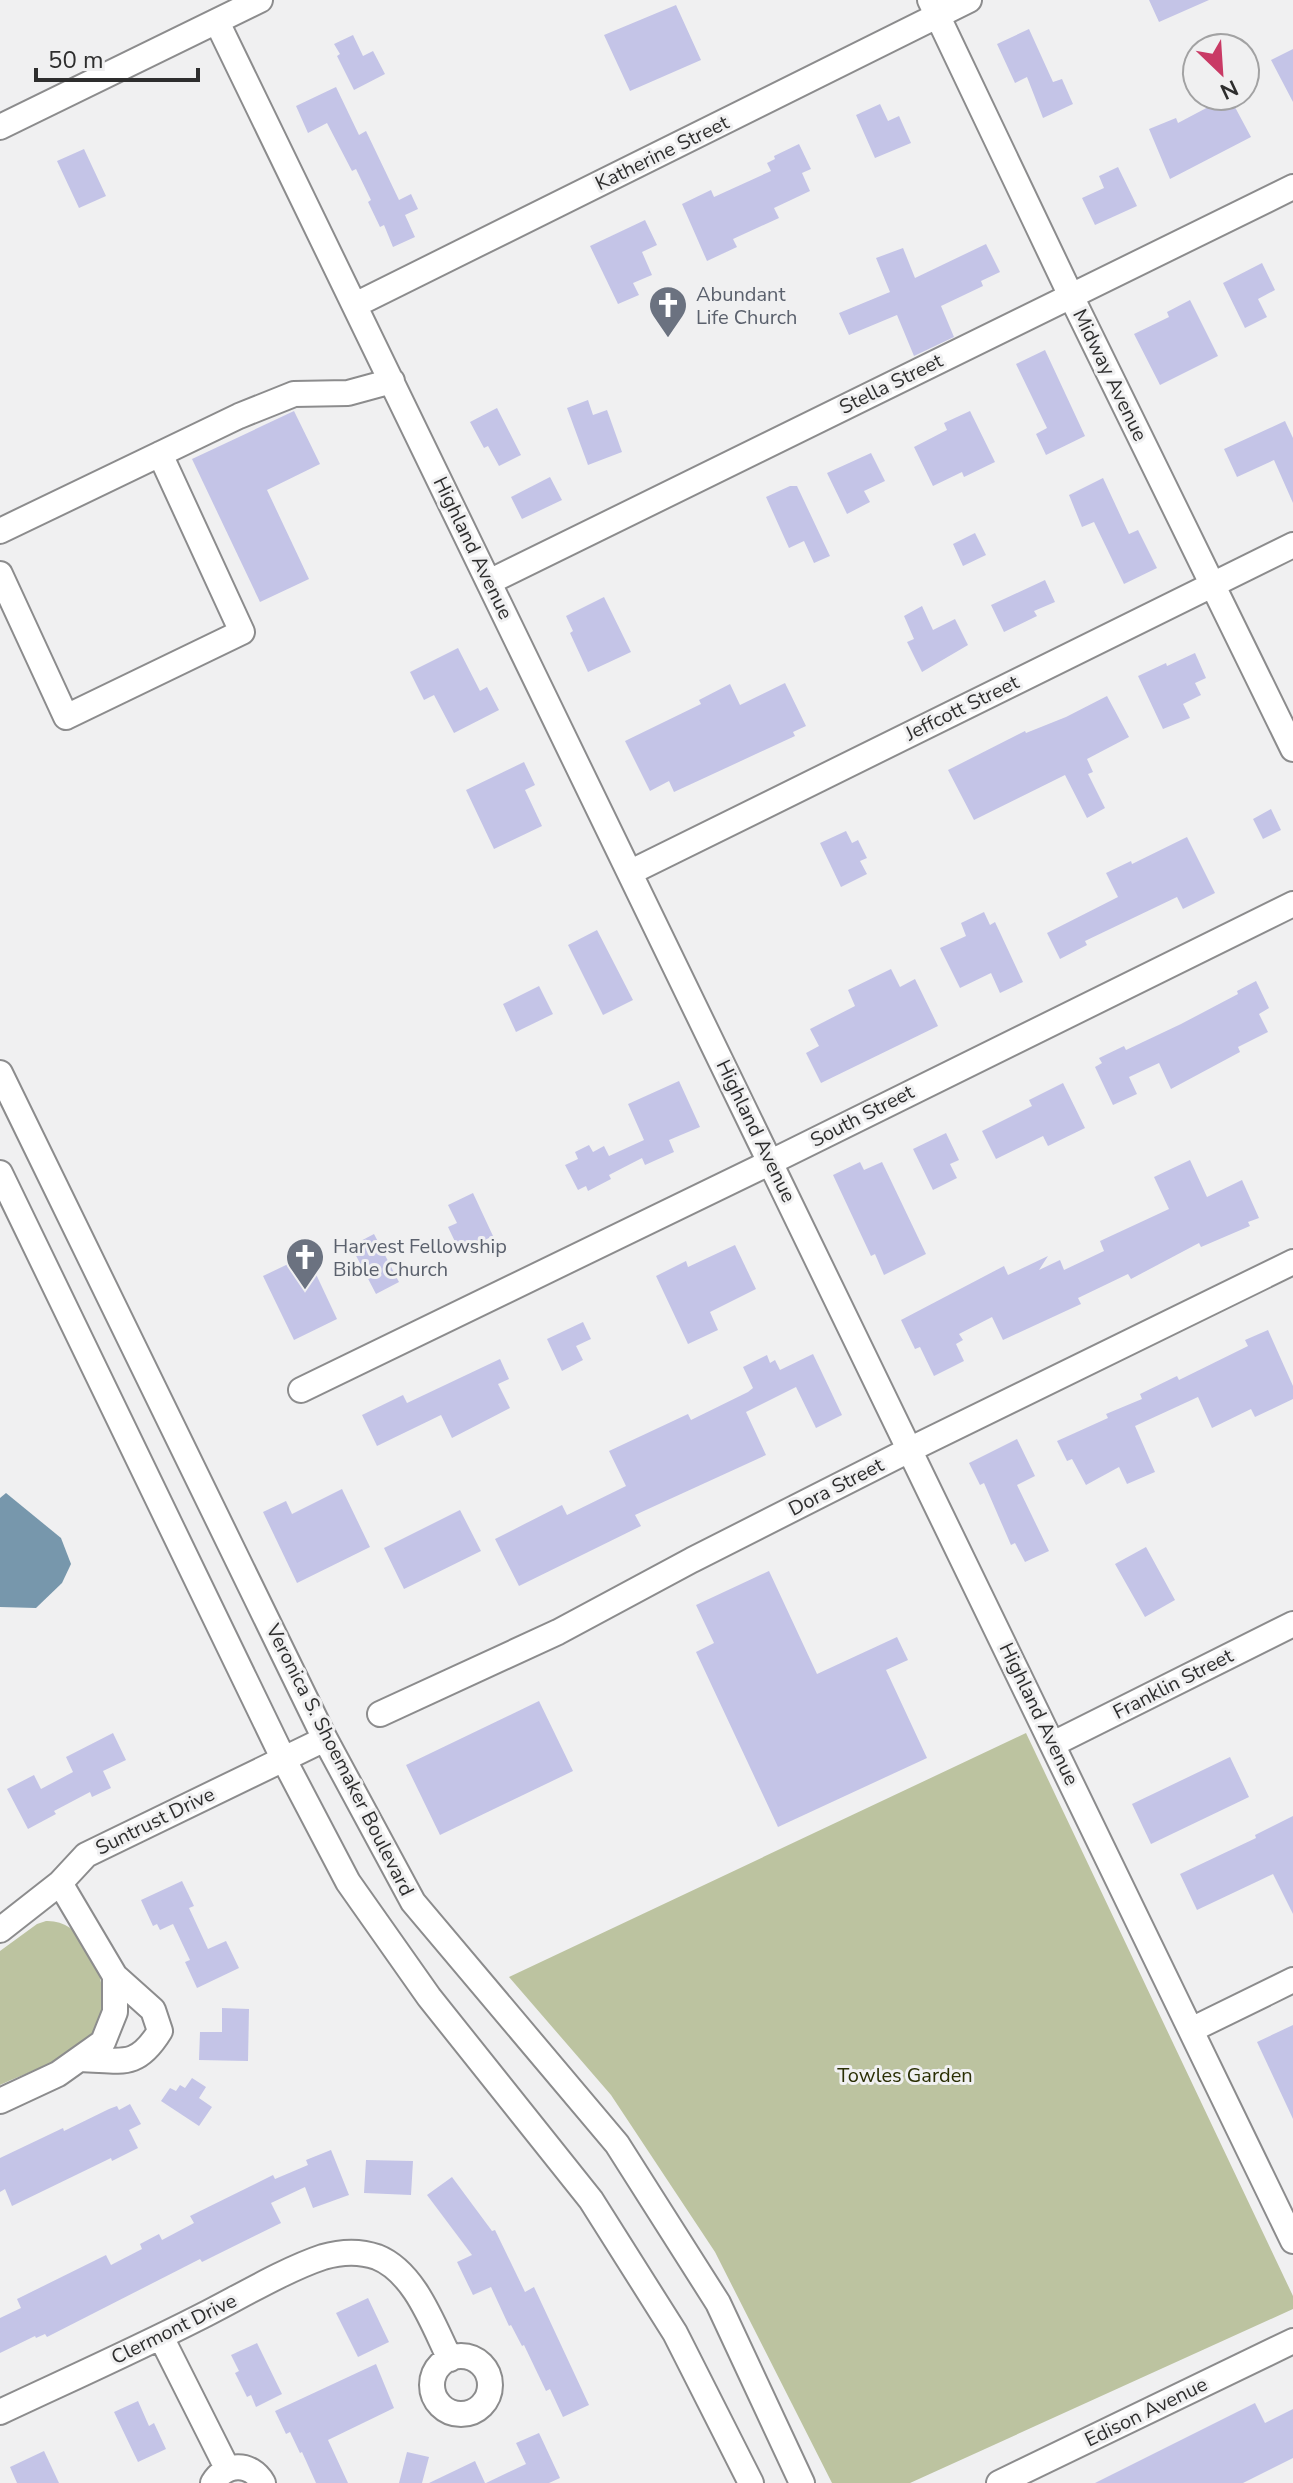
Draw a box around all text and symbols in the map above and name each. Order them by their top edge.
scale bar [36,32,198,82]
north arrow [1181,32,1261,112]
text: 50 m [48,44,104,76]
text: N [1215,72,1243,106]
street label: Katherine Street [591,109,734,197]
place label: Abundant Life Church [696,281,797,331]
church icon: Abundant Life Church [647,284,689,339]
street label: Midway Avenue [1066,304,1154,446]
street label: Stella Street [835,347,948,421]
street label: Highland Avenue [427,472,519,624]
street label: Jeffcott Street [900,668,1024,748]
street label: Highland Avenue [710,1055,802,1207]
street label: South Street [806,1078,919,1154]
place label: Harvest Fellowship Bible Church [333,1233,507,1283]
church icon: Harvest Fellowship Bible Church [284,1236,326,1291]
street label: Dora Street [784,1451,889,1522]
street label: Veronica S. Shoemaker Boulevard [259,1619,420,1900]
street label: Highland Avenue [993,1638,1085,1790]
street label: Franklin Street [1108,1642,1239,1726]
street label: Suntrust Drive [91,1781,219,1861]
park label: Towles Garden [837,2062,973,2089]
street label: Clermont Drive [107,2287,241,2371]
street label: Edison Avenue [1080,2371,1212,2453]

